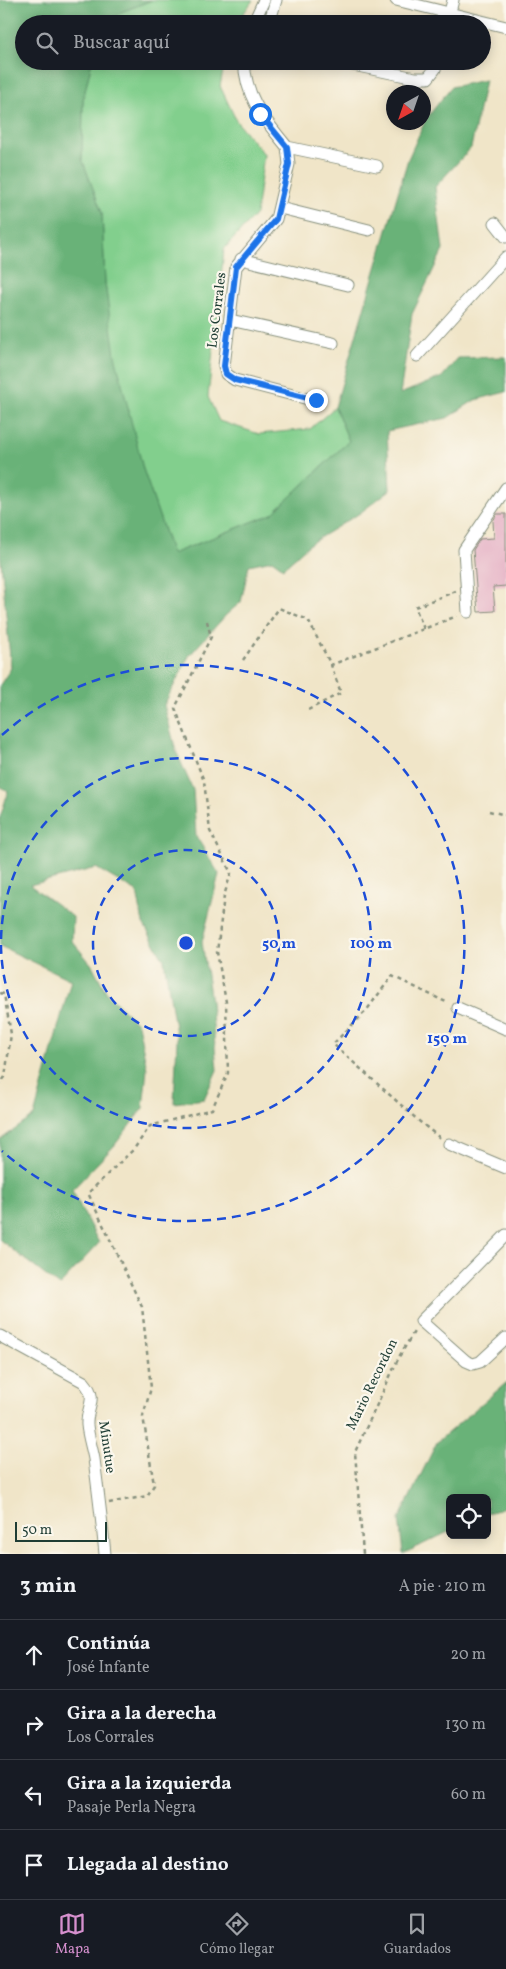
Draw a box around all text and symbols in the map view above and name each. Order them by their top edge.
search box [15,15,491,70]
icon: search [33,29,61,57]
text: Buscar aquí [73,30,170,56]
north arrow [386,85,431,130]
route start [249,103,272,126]
street label: Los Corrales [203,271,232,349]
route end [305,389,328,412]
centre of rings [177,934,195,952]
text: 50 m [262,934,296,955]
text: 100 m [350,934,393,955]
text: 150 m [427,1029,467,1050]
street label: Mario Recordon [342,1336,403,1434]
street label: Minutue [93,1420,120,1475]
map controls [446,1494,491,1539]
button: locate [446,1494,491,1539]
scale bar [15,1519,108,1542]
text: 50 m [22,1521,52,1540]
text: 3 min [20,1572,76,1601]
text: A pie · 210 m [399,1576,486,1598]
text: Continúa [67,1631,150,1657]
icon: ahead [20,1641,48,1669]
text: 20 m [451,1644,486,1666]
text: José Infante [67,1657,150,1679]
text: Gira a la derecha [67,1701,217,1727]
icon: right [20,1711,48,1739]
text: 130 m [445,1714,486,1736]
text: Los Corrales [67,1727,154,1749]
text: Gira a la izquierda [67,1771,232,1797]
icon: left [20,1781,48,1809]
text: 60 m [451,1784,486,1806]
text: Pasaje Perla Negra [67,1797,196,1819]
icon: arrive [20,1851,48,1879]
text: Llegada al destino [67,1852,229,1878]
tab: Mapa [55,1910,90,1959]
tab: Cómo llegar [200,1910,274,1959]
tab: Guardados [384,1910,451,1959]

